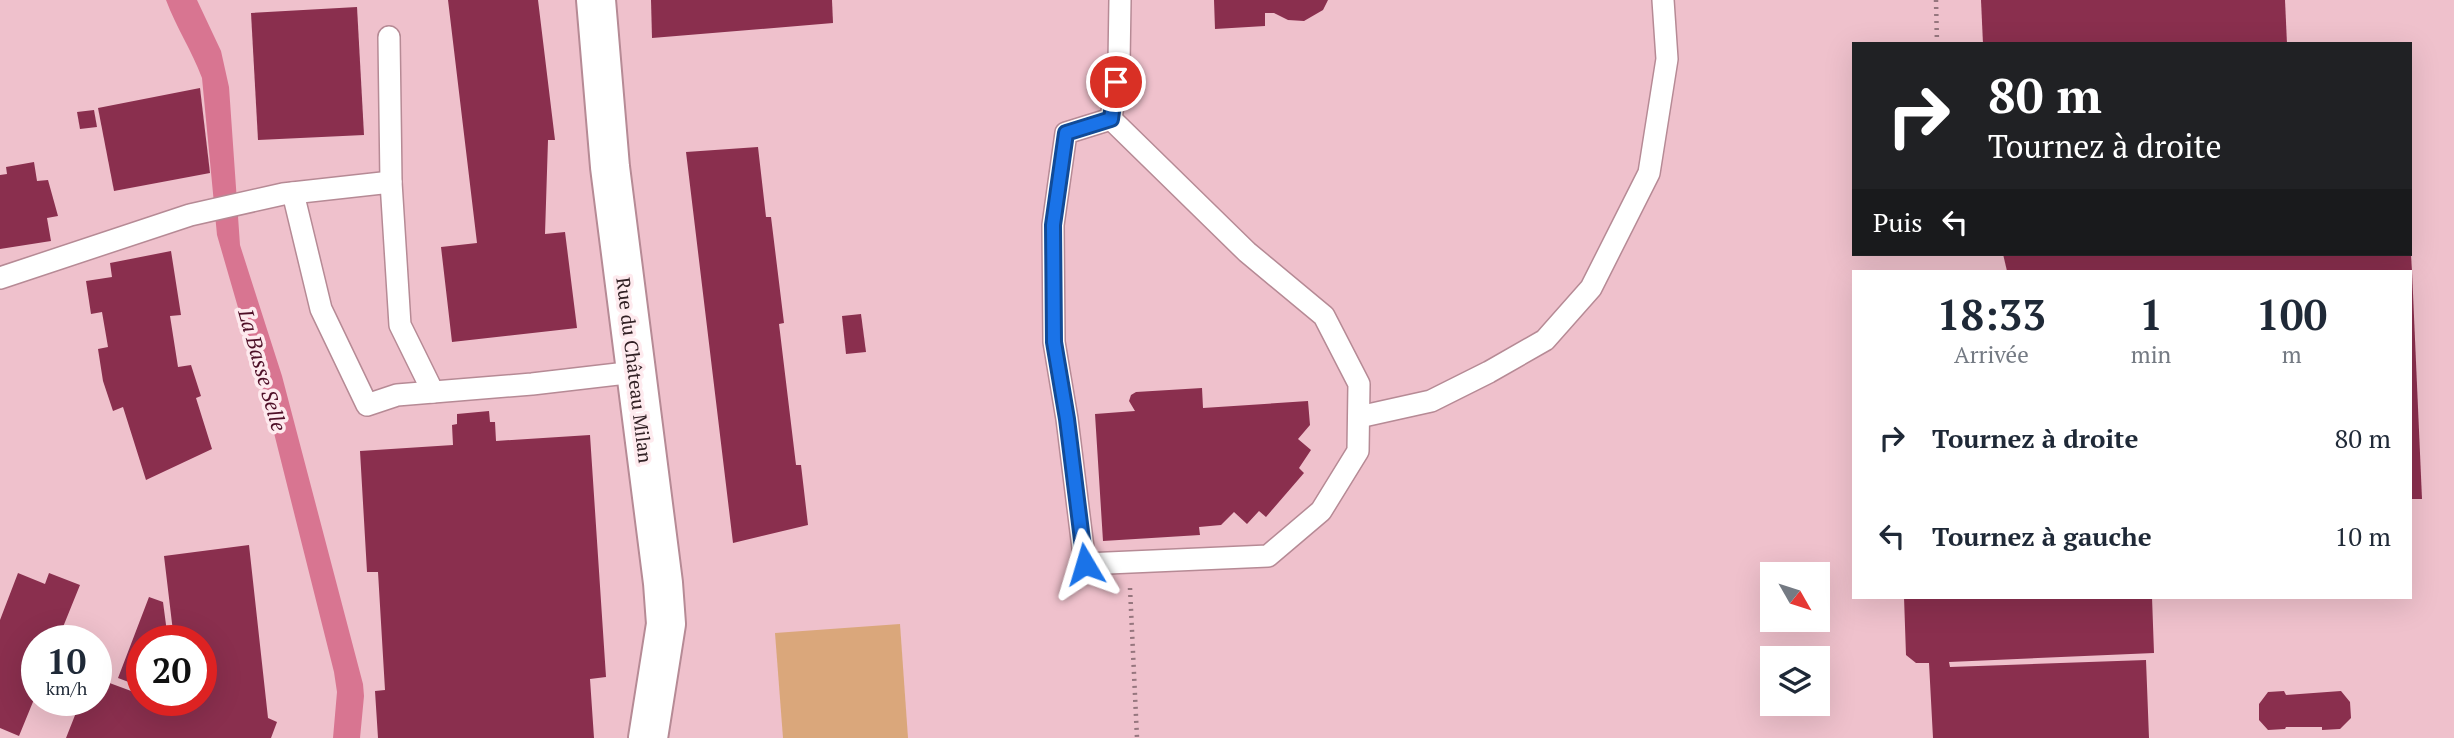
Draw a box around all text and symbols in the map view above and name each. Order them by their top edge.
pin [1086,52,1146,112]
text: 80 m [1988,62,2102,127]
icon: arrive [1097,63,1135,101]
icon: right [1873,70,1964,161]
text: Tournez à droite [1988,125,2222,167]
icon: left [1936,203,1974,241]
text: Puis [1873,205,1922,239]
street label: Rue du Château Milan [611,276,659,464]
text: 18:33 [1937,286,2046,342]
text: 1 [2139,286,2163,342]
text: 100 [2256,286,2327,342]
water label: La Basse Selle [232,305,294,435]
text: Arrivée [1954,339,2029,370]
text: min [2131,339,2171,370]
text: m [2282,339,2302,370]
icon: right [1873,419,1911,457]
text: Tournez à droite [1932,421,2138,455]
text: 80 m [2335,421,2391,455]
icon: left [1873,517,1911,555]
text: Tournez à gauche [1932,519,2152,553]
text: 10 m [2335,519,2391,553]
position arrow [1048,527,1122,601]
north arrow [1760,562,1830,632]
map controls [1760,562,1830,716]
speed limit sign: 20 [126,625,217,716]
text: 10 [47,638,86,684]
button: layers [1760,646,1830,716]
text: km/h [46,676,87,700]

